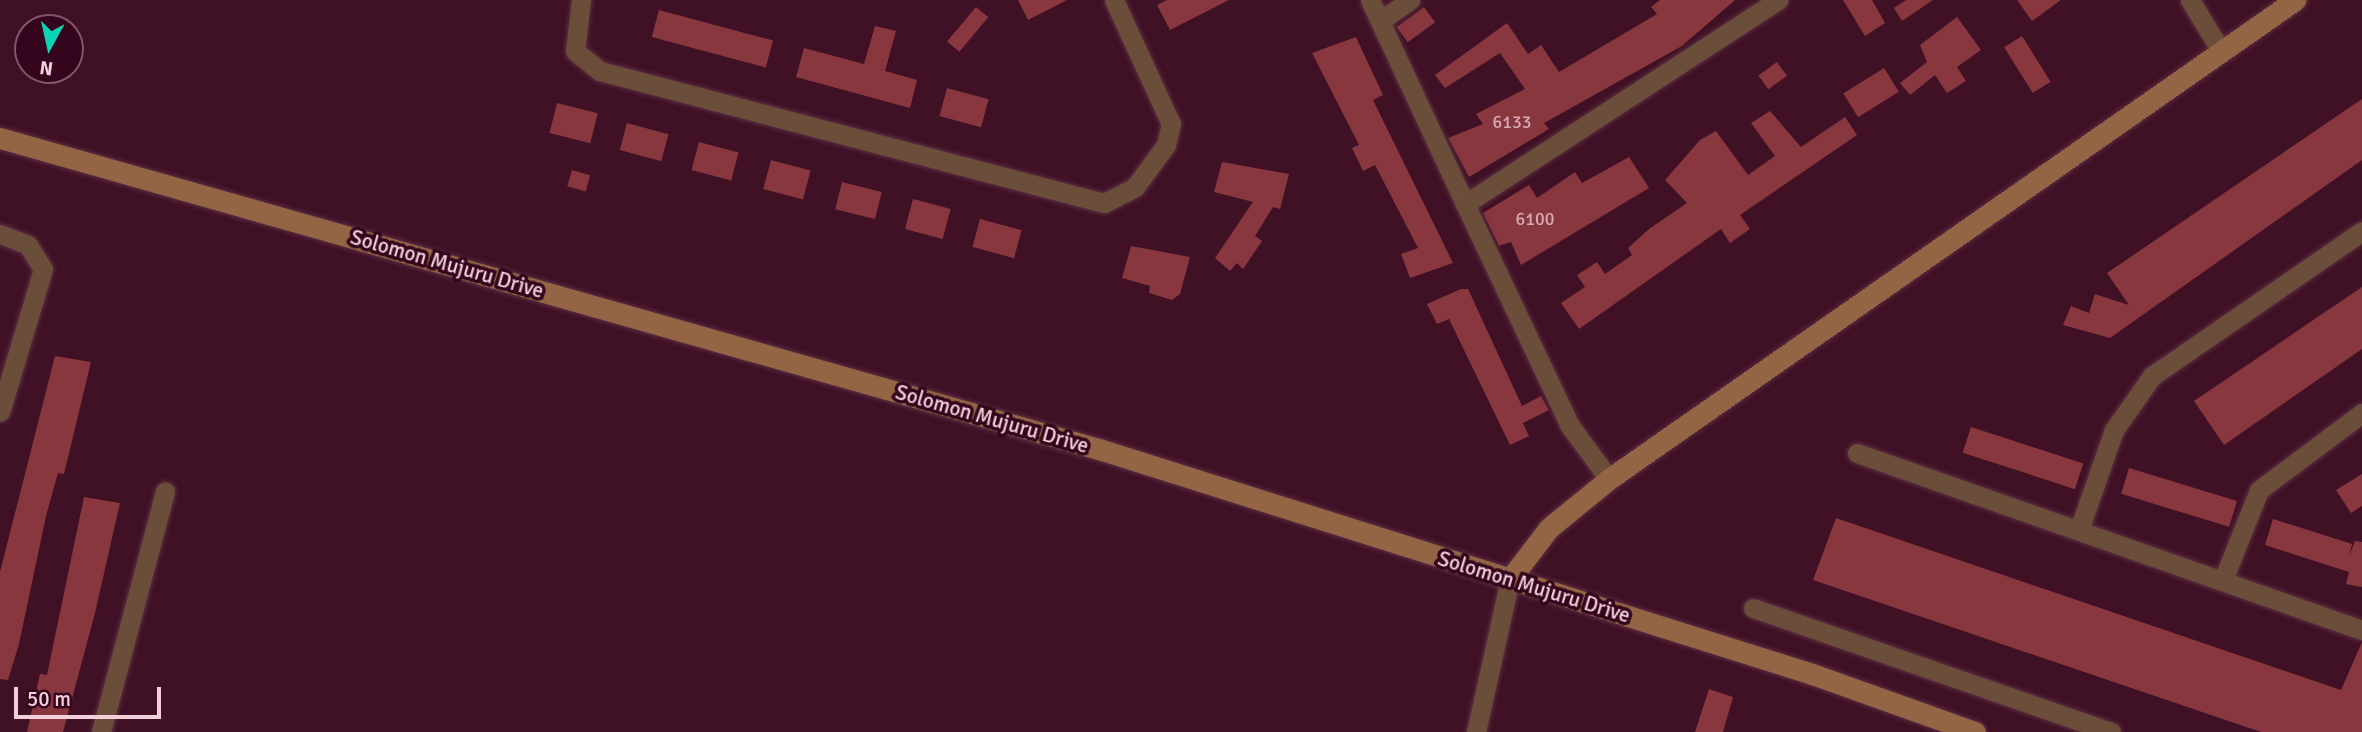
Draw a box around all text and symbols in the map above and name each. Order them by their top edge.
north arrow [14,14,84,84]
text: N [38,55,55,81]
house number: 6133 [1493,111,1531,133]
house number: 6100 [1516,208,1554,230]
street label: Solomon Mujuru Drive [348,224,546,304]
street label: Solomon Mujuru Drive [893,379,1091,459]
street label: Solomon Mujuru Drive [1435,546,1633,628]
scale bar [18,672,164,716]
text: 50 m [27,686,71,712]

